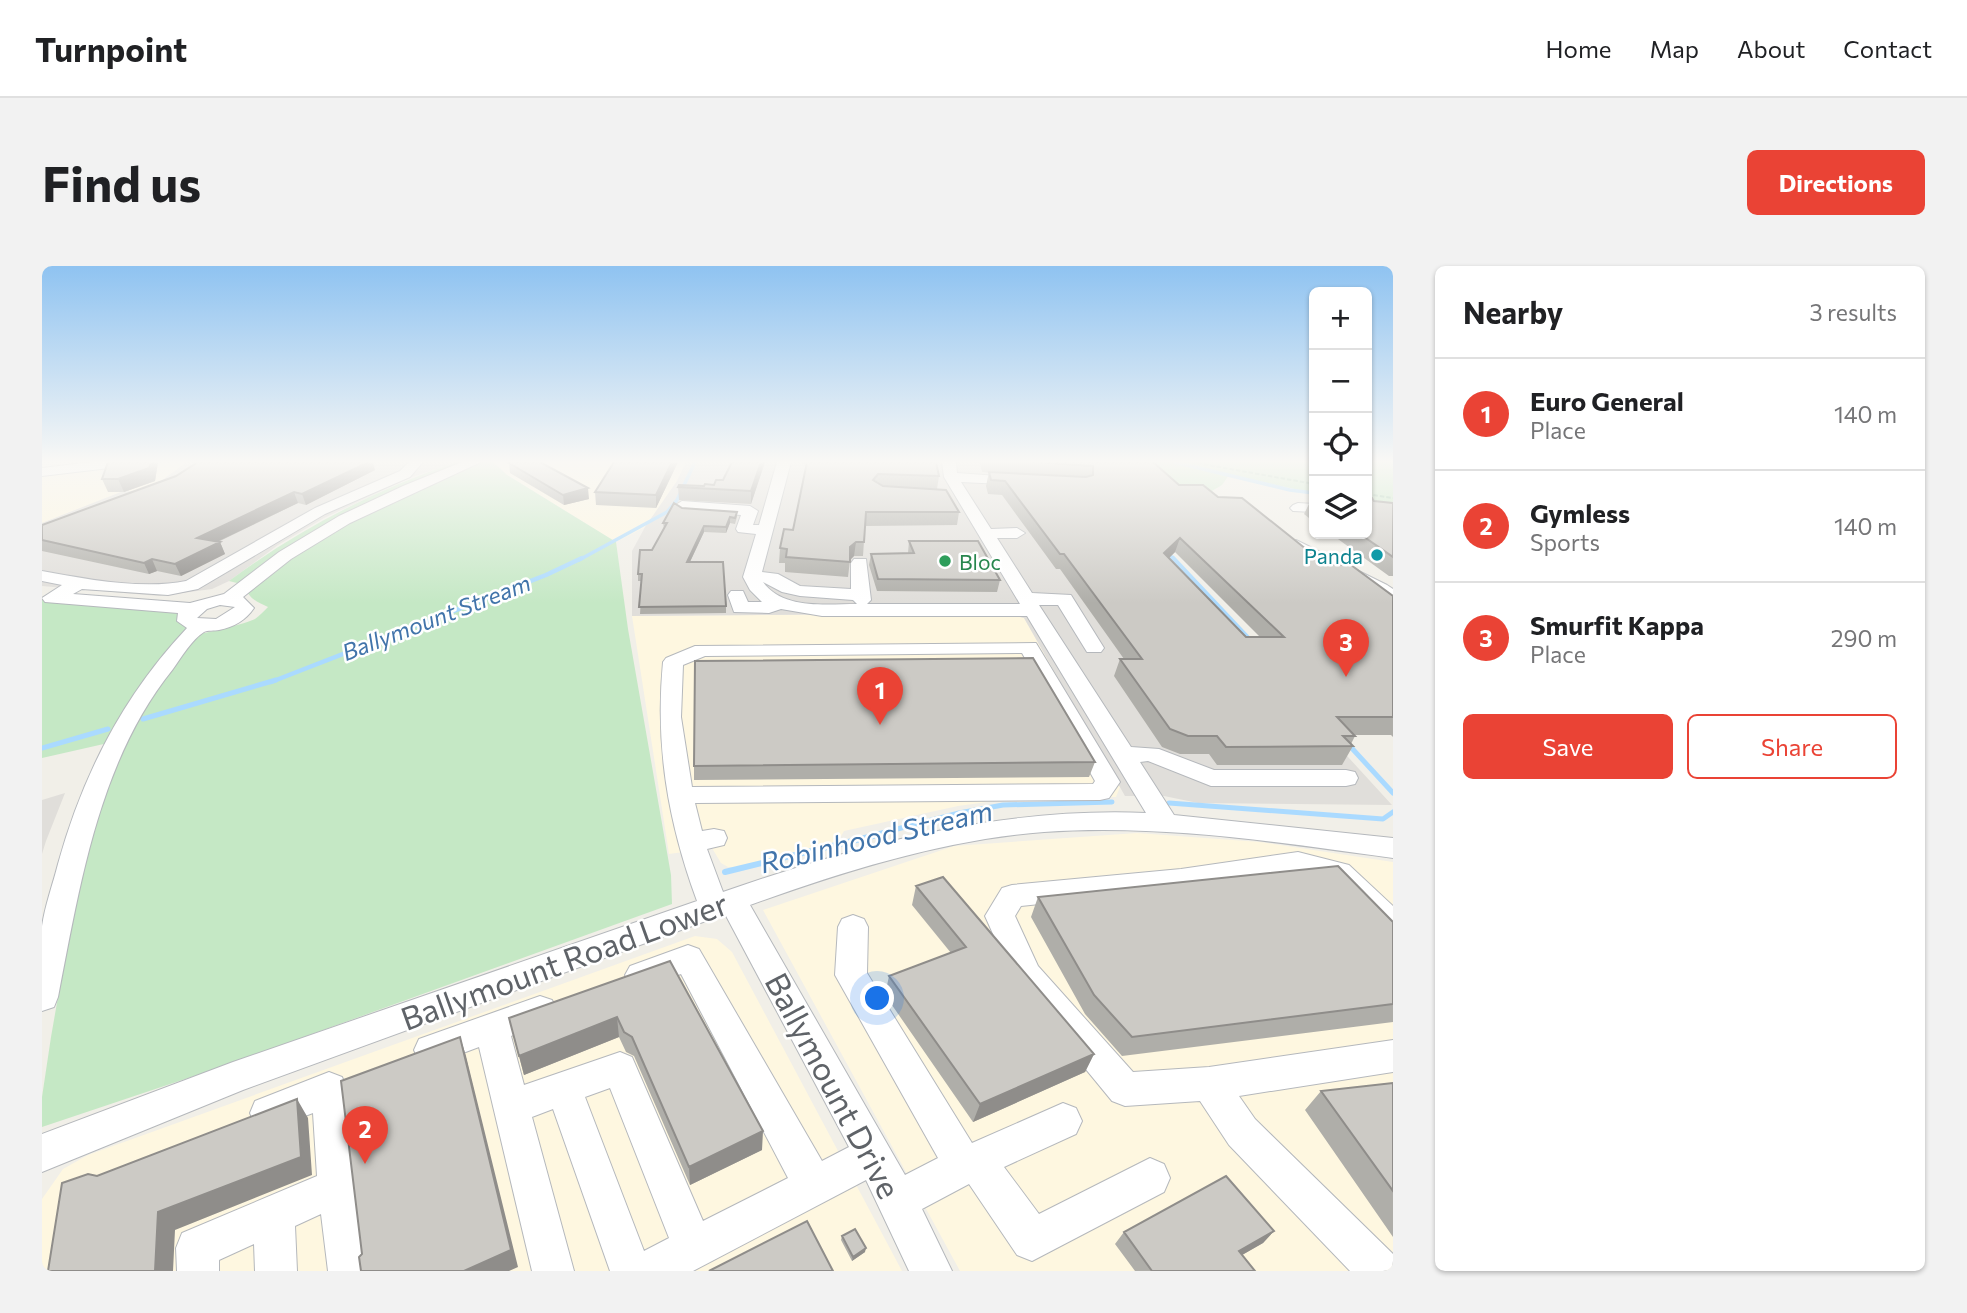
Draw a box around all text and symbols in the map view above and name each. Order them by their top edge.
text: Turnpoint [35,28,187,69]
text: Home [1546,34,1612,63]
text: Map [1650,34,1699,63]
text: About [1737,34,1805,63]
text: Contact [1843,34,1932,63]
button: Directions [1747,150,1925,215]
text: Find us [42,152,201,212]
map controls [1309,287,1372,539]
button: + [1309,287,1372,350]
text: Nearby [1463,293,1563,330]
text: 3 results [1810,298,1897,326]
button: − [1309,350,1372,413]
text: Euro General [1530,385,1684,416]
text: 1 [1481,400,1491,428]
text: 140 m [1834,400,1897,428]
button: locate [1309,413,1372,476]
text: Place [1530,416,1586,444]
button: layers [1309,476,1372,539]
text: Gymless [1530,497,1630,528]
text: 2 [1479,512,1493,540]
text: 140 m [1834,512,1897,540]
text: Sports [1530,528,1600,556]
place label: Panda [1304,543,1363,568]
marker: Panda [1369,547,1385,563]
place label: Bloc [959,549,1001,574]
marker: Bloc [937,553,953,569]
water label: Ballymount Stream [338,568,534,666]
text: Smurfit Kappa [1530,609,1704,640]
pin: 3 [1323,619,1369,677]
text: 3 [1479,624,1493,652]
text: 290 m [1831,624,1897,652]
text: Place [1530,640,1586,668]
pin: 1 [857,667,903,725]
button: Save [1463,714,1673,779]
button: Share [1687,714,1897,779]
water label: Robinhood Stream [756,793,996,879]
street label: Ballymount Road Lower [395,882,733,1038]
street label: Ballymount Drive [758,965,910,1205]
your location [860,981,894,1015]
pin: 2 [342,1106,388,1164]

